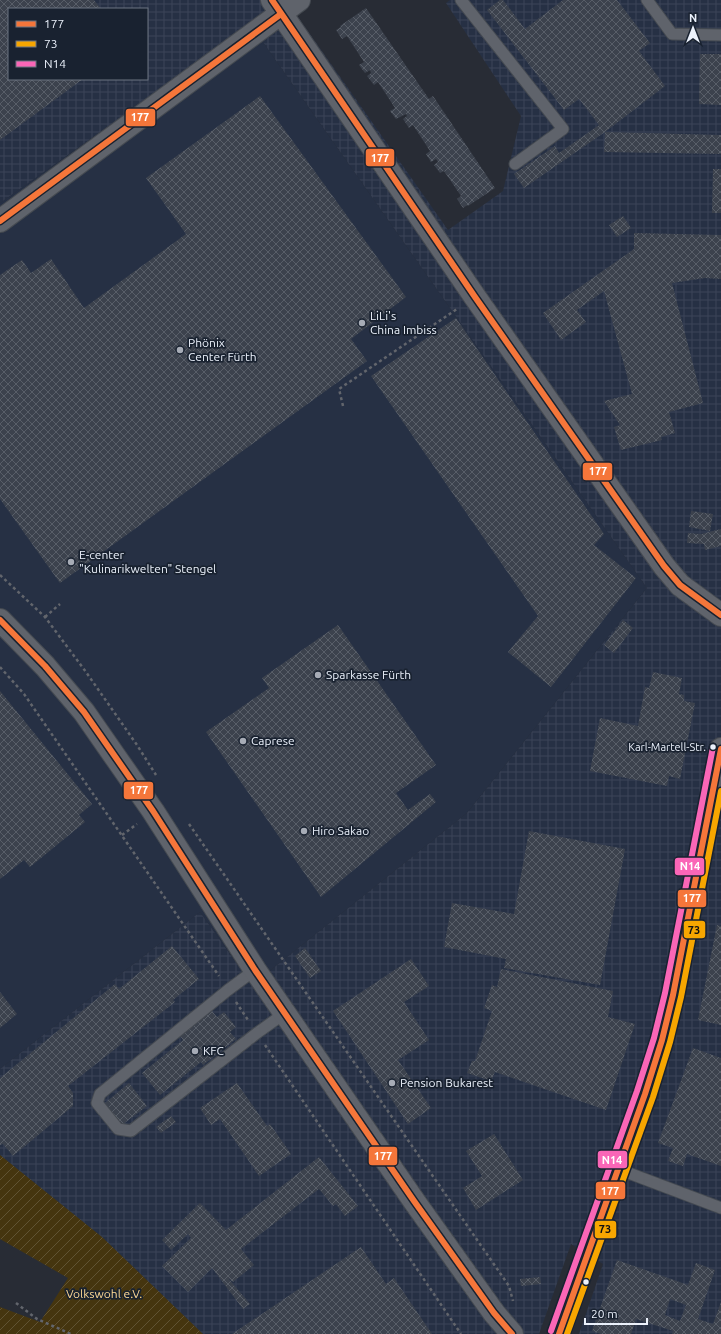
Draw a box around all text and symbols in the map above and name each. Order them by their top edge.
legend [8,8,148,80]
north arrow [673,8,713,48]
text: N [689,12,697,24]
text: 177 [44,17,64,30]
text: 73 [44,37,58,50]
text: N14 [44,57,66,70]
line badge: 177 [125,108,156,127]
text: 177 [131,111,149,123]
line badge: 177 [365,148,395,167]
text: 177 [371,152,389,164]
place label: LiLi's China Imbiss [370,309,437,336]
marker: LiLi's China Imbiss [357,318,367,328]
place label: Phönix Center Fürth [188,336,257,363]
marker: Phönix Center Fürth [175,345,185,355]
line badge: 177 [582,462,613,481]
text: 177 [589,465,607,477]
place label: E-center "Kulinarikwelten" Stengel [79,548,216,575]
marker: E-center "Kulinarikwelten" Stengel [66,557,76,567]
place label: Sparkasse Fürth [326,668,411,681]
marker: Sparkasse Fürth [313,670,323,680]
place label: Caprese [251,734,295,747]
marker: Caprese [238,736,248,746]
place label: Karl-Martell-Str. [628,741,706,753]
marker: Karl-Martell-Str. [708,742,718,752]
line badge: 177 [123,781,154,800]
text: 177 [130,784,148,796]
place label: Hiro Sakao [312,824,369,837]
marker: Hiro Sakao [299,826,309,836]
line badge: N14 [674,857,705,876]
text: N14 [680,860,700,872]
line badge: 177 [677,889,707,908]
text: 177 [683,892,701,904]
line badge: 73 [683,920,706,939]
text: 73 [688,924,700,936]
place label: KFC [203,1044,225,1057]
marker: KFC [190,1046,200,1056]
place label: Pension Bukarest [400,1076,493,1089]
marker: Pension Bukarest [387,1078,397,1088]
line badge: 177 [368,1146,398,1166]
text: 177 [374,1150,392,1162]
line badge: N14 [597,1150,628,1169]
text: N14 [602,1154,622,1166]
line badge: 177 [595,1181,626,1200]
text: 177 [601,1185,619,1197]
line badge: 73 [594,1220,617,1239]
text: 73 [599,1223,611,1235]
unlabelled marker [581,1277,591,1287]
park label: Volkswohl e.V. [66,1287,142,1300]
scale bar [585,1300,647,1326]
text: 20 m [591,1307,618,1320]

